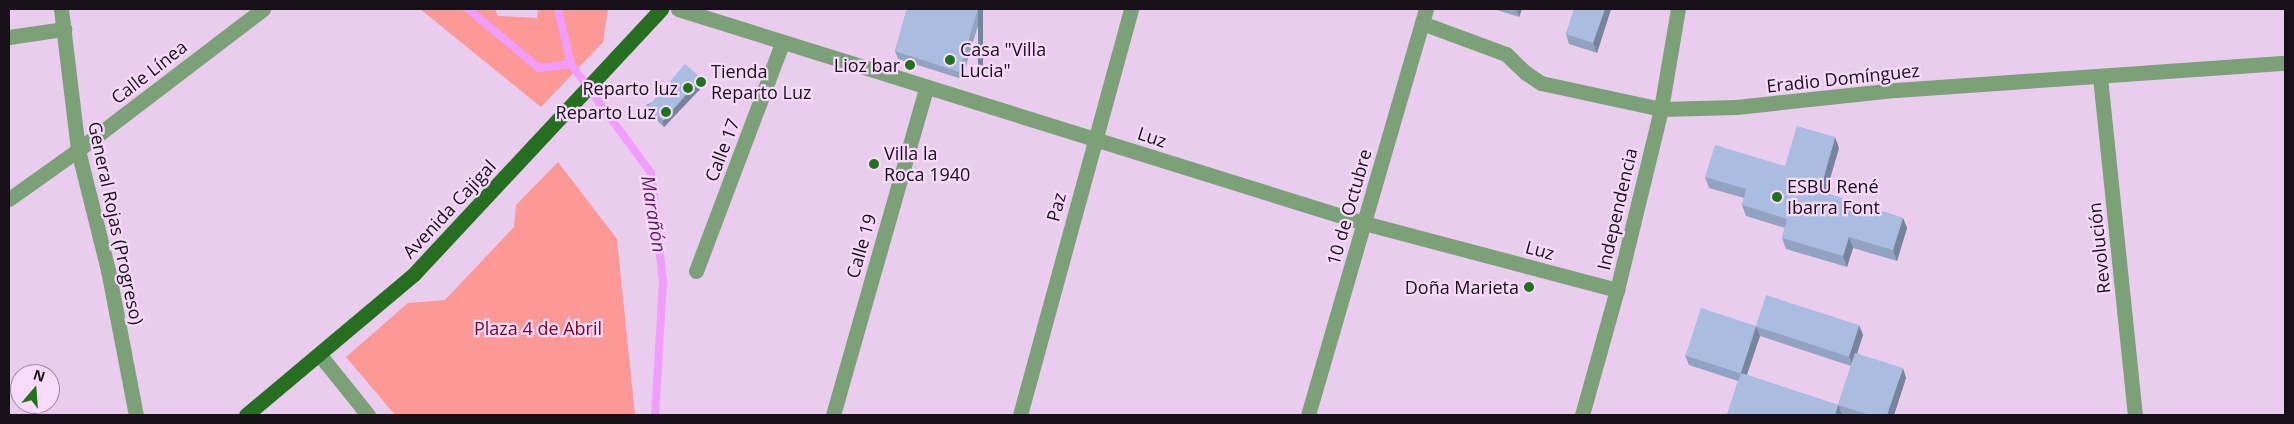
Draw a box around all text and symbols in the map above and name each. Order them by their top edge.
street label: Calle Línea [107,36,191,108]
place label: Casa "Villa Lucia" [960,39,1046,82]
place label: Lioz bar [834,54,900,76]
marker: Casa "Villa Lucia" [944,54,956,66]
marker: Lioz bar [904,59,916,71]
street label: Eradio Domínguez [1765,59,1921,97]
place label: Tienda Reparto Luz [711,61,811,104]
marker: Tienda Reparto Luz [695,76,707,88]
place label: Reparto luz [582,77,678,99]
marker: Reparto luz [682,82,694,94]
place label: Reparto Luz [556,101,656,123]
marker: Reparto Luz [660,106,672,118]
street label: Calle 17 [700,115,744,185]
street label: General Rojas (Progreso) [84,120,148,326]
street label: Luz [1135,122,1169,152]
place label: Villa la Roca 1940 [884,143,970,186]
street label: Independencia [1592,146,1642,272]
street label: 10 de Octubre [1322,147,1376,267]
street label: Avenida Cajigal [398,155,500,263]
marker: Villa la Roca 1940 [868,158,880,170]
water label: Marañón [636,174,670,254]
place label: ESBU René Ibarra Font [1787,176,1880,218]
street label: Paz [1042,190,1070,224]
marker: ESBU René Ibarra Font [1771,191,1783,203]
street label: Revolución [2083,201,2115,295]
street label: Calle 19 [842,211,880,281]
street label: Luz [1523,236,1557,264]
place label: Doña Marieta [1405,276,1519,298]
marker: Doña Marieta [1523,281,1535,293]
park label: Plaza 4 de Abril [474,317,602,339]
north arrow [10,364,60,414]
text: N [31,364,48,386]

